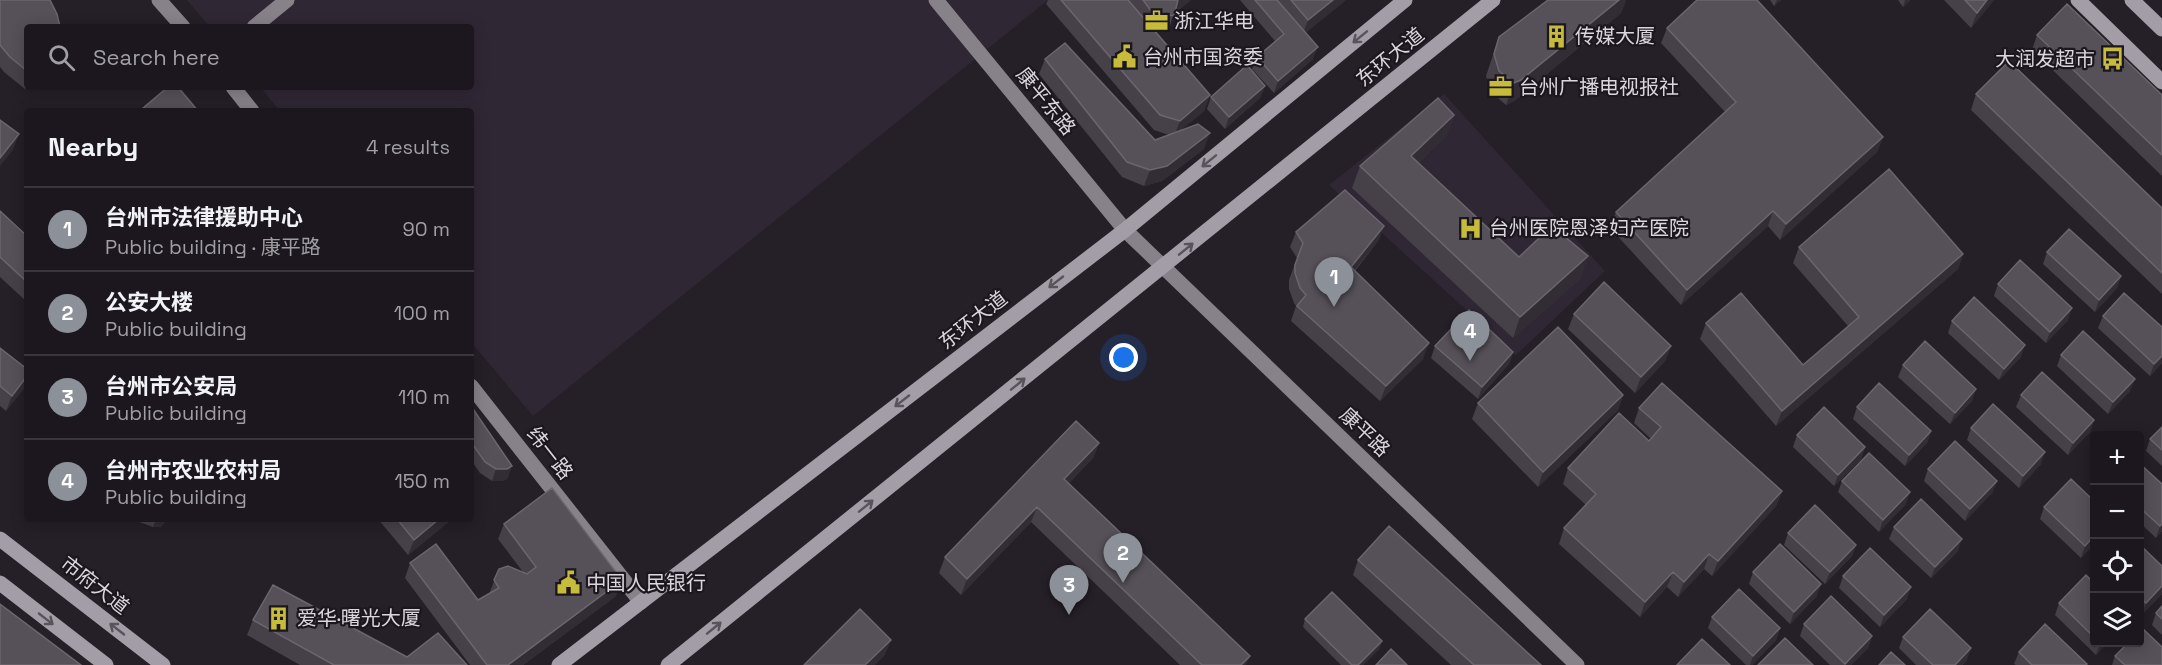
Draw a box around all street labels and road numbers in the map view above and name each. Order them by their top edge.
street label: 东环大道 [1351,22,1429,92]
street label: 康平东路 [1011,62,1081,140]
street label: 东环大道 [933,285,1013,355]
street label: 康平路 [1334,402,1396,462]
street label: 纬一路 [521,421,579,485]
street label: 市府大道 [55,550,135,620]

